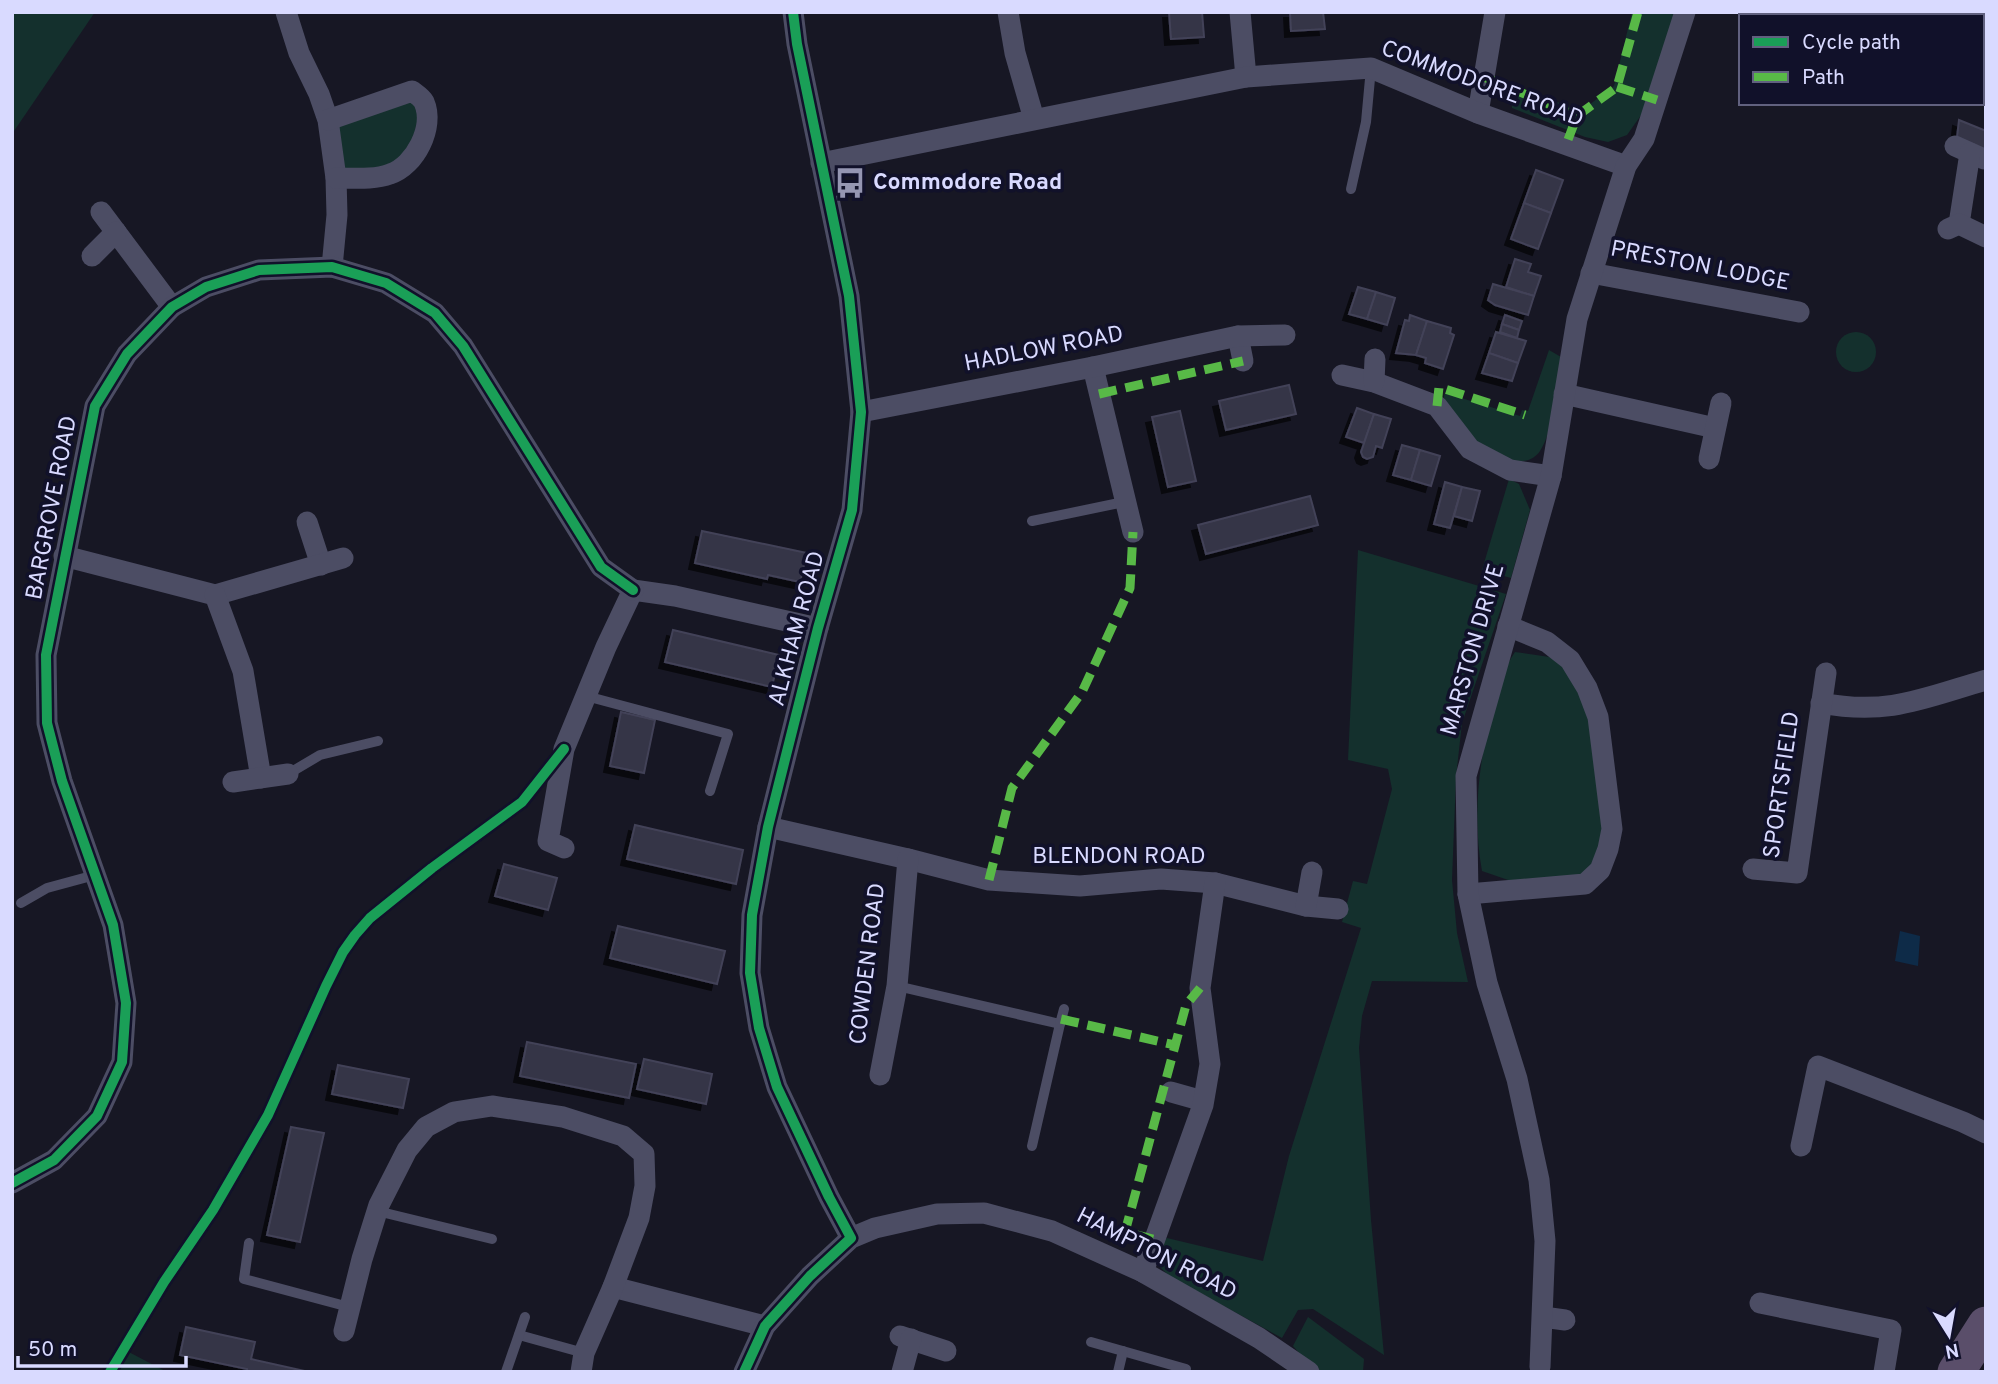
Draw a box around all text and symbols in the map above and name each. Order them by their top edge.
legend [1739,14,1984,105]
text: Cycle path [1802,30,1901,57]
street label: COMMODORE ROAD [1377,35,1587,135]
text: Path [1802,65,1845,92]
bus stop icon: Commodore Road [833,166,867,200]
place label: Commodore Road [873,169,1062,198]
street label: PRESTON LODGE [1608,235,1792,299]
street label: HADLOW ROAD [962,320,1126,380]
street label: BARGROVE ROAD [21,413,85,603]
street label: ALKHAM ROAD [763,548,833,710]
street label: MARSTON DRIVE [1436,561,1512,739]
street label: SPORTSFIELD [1758,710,1808,860]
street label: BLENDON ROAD [1032,843,1206,872]
street label: COWDEN ROAD [845,882,893,1046]
street label: HAMPTON ROAD [1071,1202,1241,1308]
north arrow [1914,1300,1984,1370]
scale bar [18,1324,186,1368]
text: 50 m [28,1337,77,1364]
text: N [1943,1337,1961,1363]

